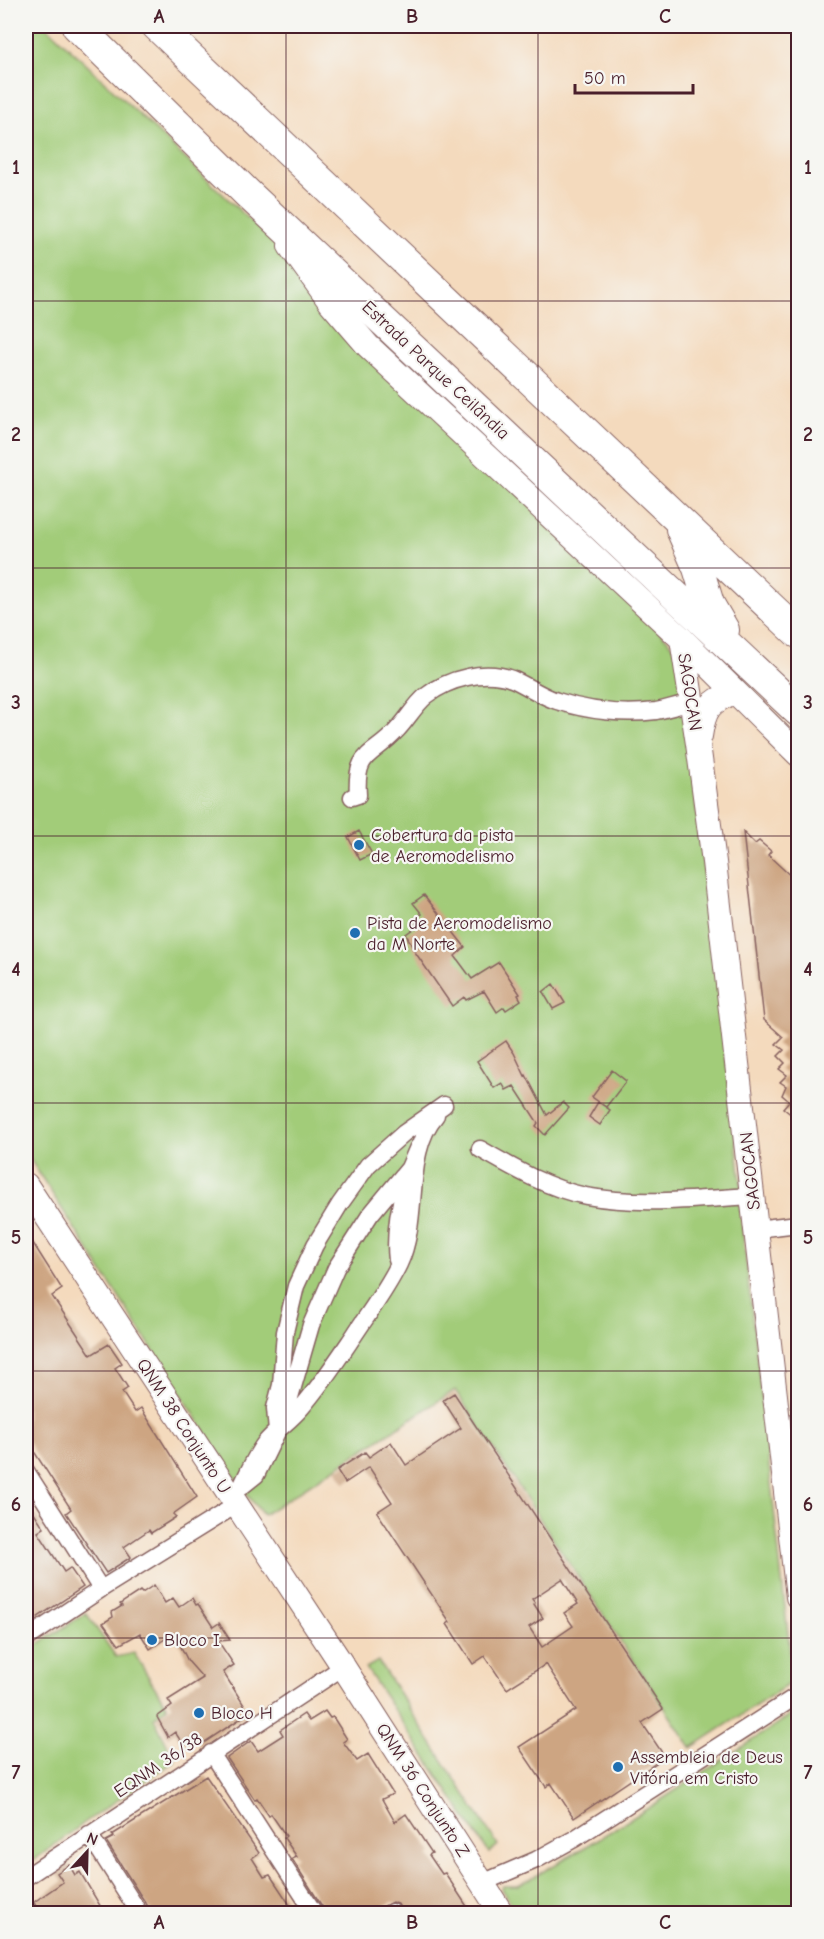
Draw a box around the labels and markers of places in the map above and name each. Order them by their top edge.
place label: Cobertura da pista de Aeromodelismo [371,825,514,867]
marker: Cobertura da pista de Aeromodelismo [352,838,366,852]
place label: Pista de Aeromodelismo da M Norte [367,913,552,955]
marker: Pista de Aeromodelismo da M Norte [348,926,362,940]
place label: Bloco I [164,1630,220,1651]
marker: Bloco I [145,1633,159,1647]
place label: Bloco H [211,1703,273,1724]
marker: Bloco H [192,1706,206,1720]
place label: Assembleia de Deus Vitória em Cristo [630,1747,783,1789]
marker: Assembleia de Deus Vitória em Cristo [611,1760,625,1774]

